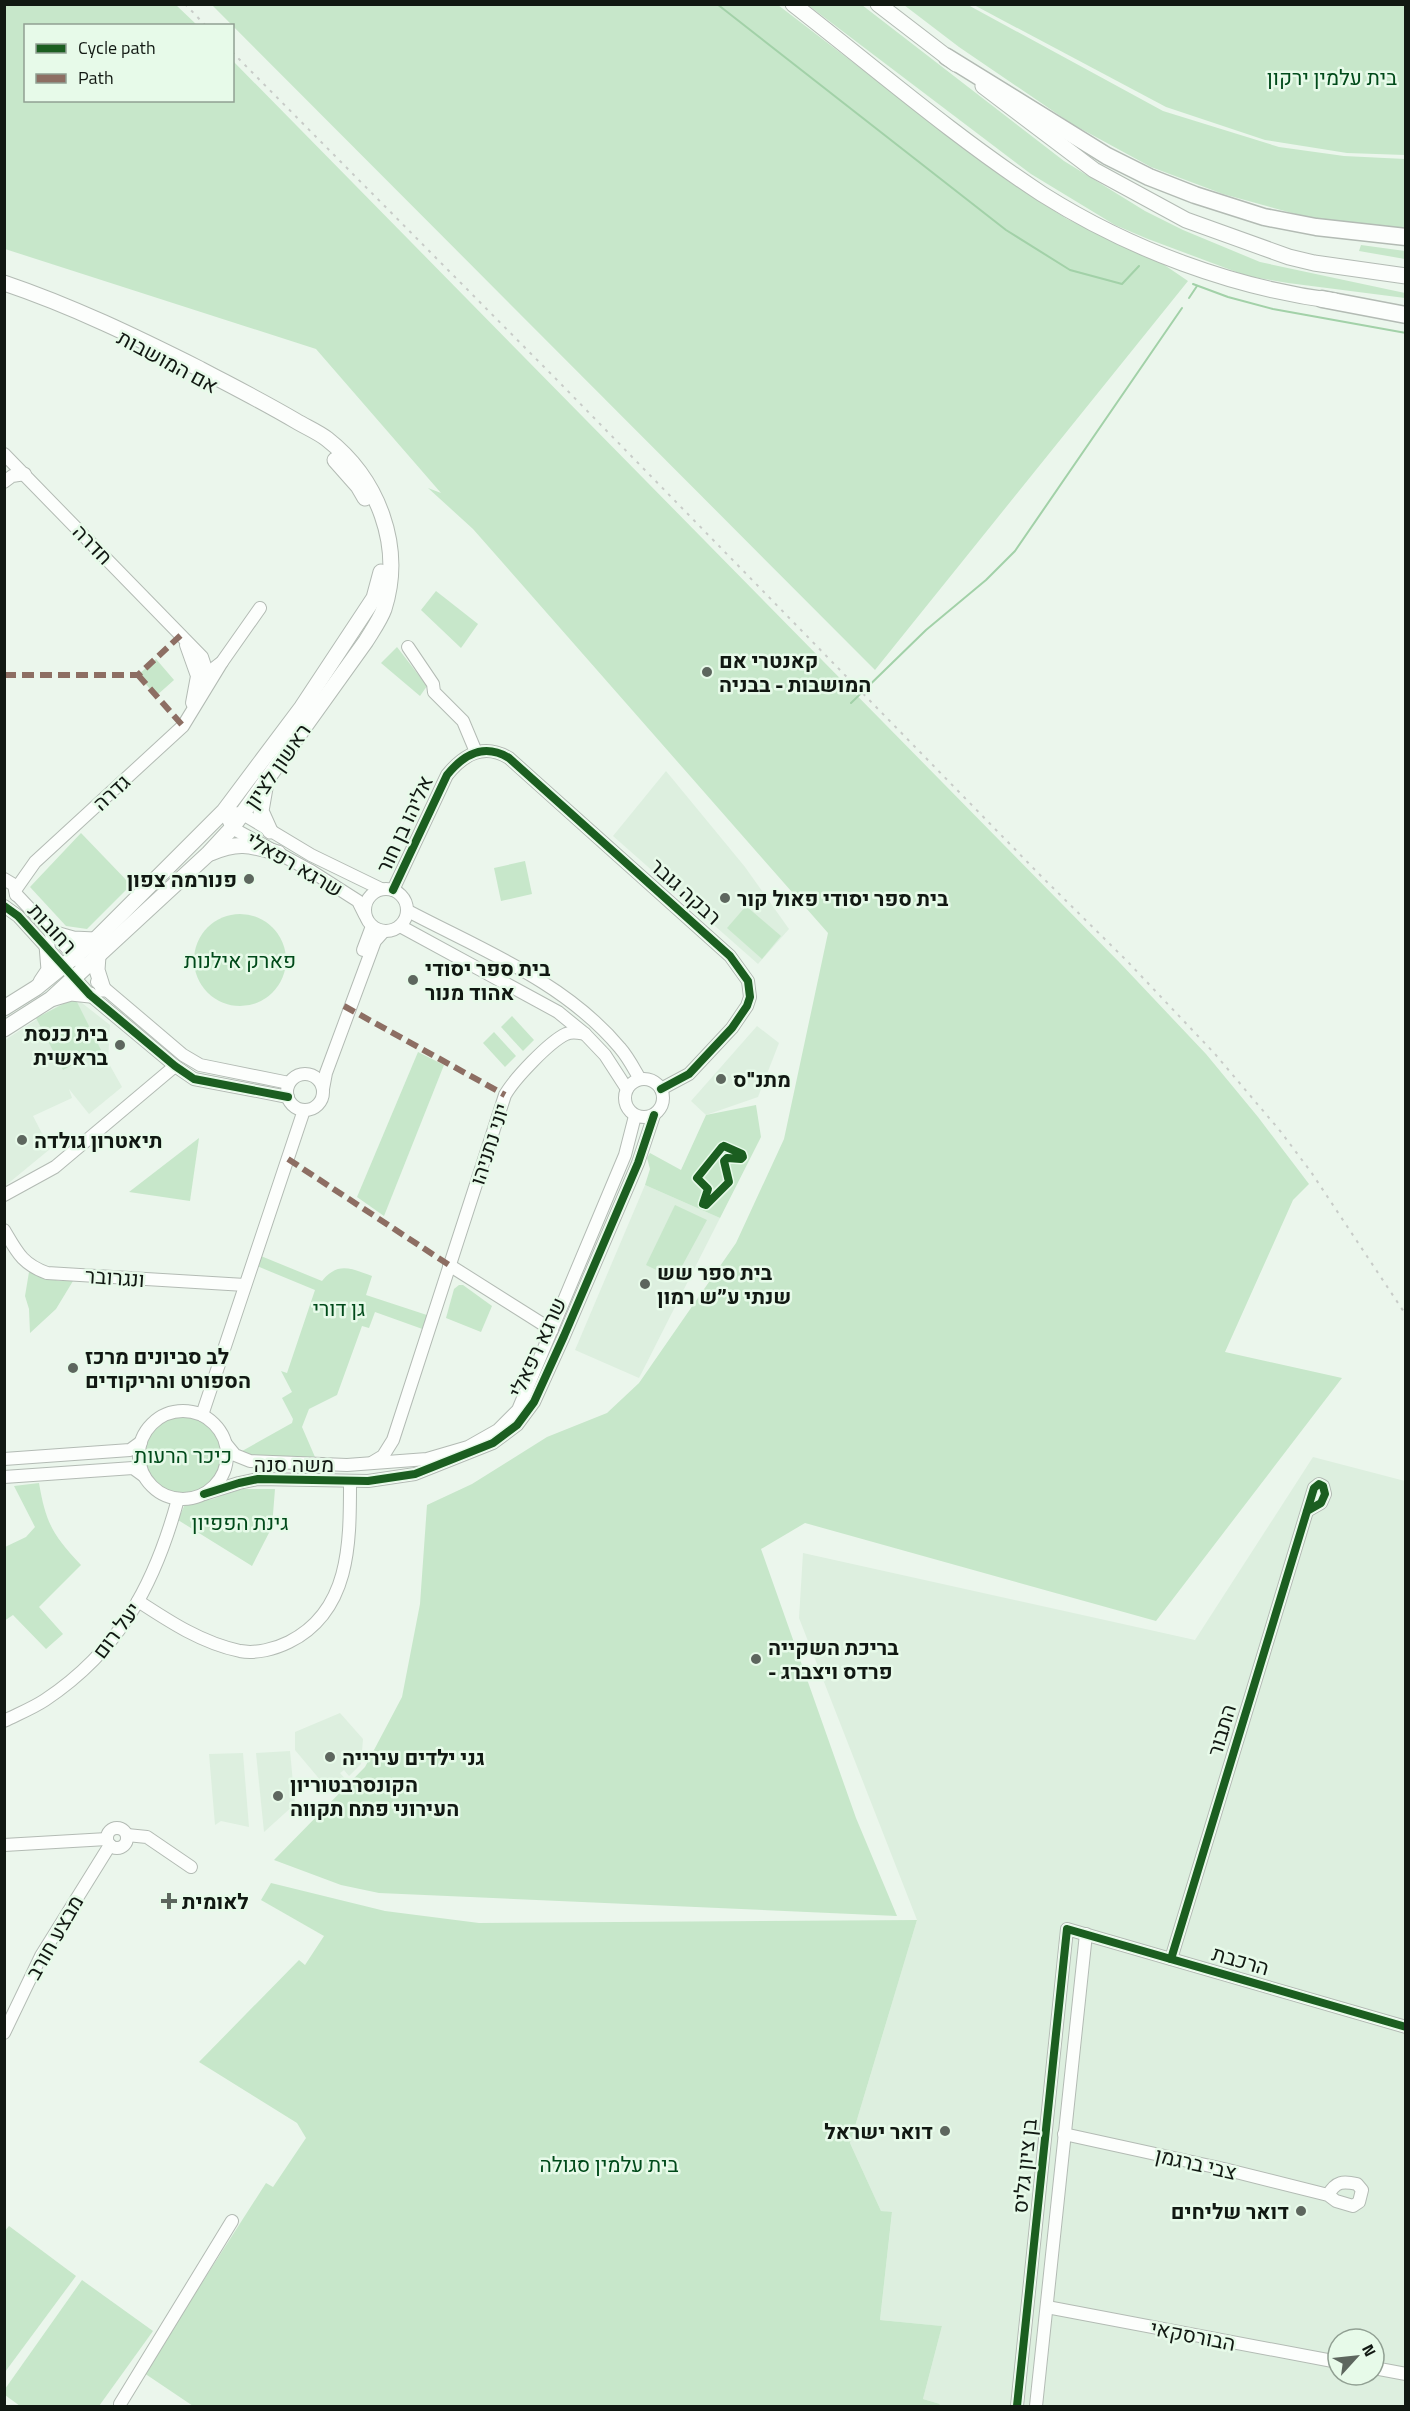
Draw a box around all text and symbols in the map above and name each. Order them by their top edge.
legend [24,24,234,102]
text: Cycle path [78,34,156,61]
park label: בית עלמין ירקון [1267,61,1397,93]
text: Path [78,64,114,91]
street label: אם המושבות [112,321,224,401]
street label: חדרה [65,516,121,572]
place label: קאנטרי אם המושבות - בבניה [719,644,871,700]
marker: קאנטרי אם המושבות - בבניה [700,665,714,679]
street label: ראשון לציון [236,717,318,815]
street label: גדרה [85,766,137,818]
street label: אליהו בן חור [367,770,441,878]
street label: שרגא רפאלי [241,823,349,905]
street label: רבקה גובר [643,850,729,932]
place label: פנורמה צפון [127,863,237,895]
marker: פנורמה צפון [242,872,256,886]
place label: בית ספר יסודי פאול קור [737,882,949,914]
marker: בית ספר יסודי פאול קור [718,891,732,905]
street label: רחובות [21,895,85,961]
park label: פארק אילנות [184,944,296,976]
place label: בית ספר יסודי אהוד מנור [425,952,551,1008]
marker: בית ספר יסודי אהוד מנור [406,973,420,987]
place label: בית כנסת בראשית [24,1017,109,1073]
marker: בית כנסת בראשית [113,1038,127,1052]
place label: מתנ"ס [733,1063,791,1095]
marker: מתנ"ס [714,1072,728,1086]
street label: יוני נתניהו [461,1099,517,1189]
place label: תיאטרון גולדה [34,1124,163,1156]
marker: תיאטרון גולדה [15,1133,29,1147]
place label: בית ספר שש שנתי ע״ש רמון [657,1256,791,1312]
street label: ונגרובר [84,1259,146,1295]
marker: בית ספר שש שנתי ע״ש רמון [638,1277,652,1291]
park label: גן דורי [313,1292,365,1324]
street label: שרגא רפאלי [500,1292,574,1402]
place label: לב סביונים מרכז הספורט והריקודים [85,1340,251,1396]
marker: לב סביונים מרכז הספורט והריקודים [66,1361,80,1375]
park label: כיכר הרעות [134,1439,232,1471]
street label: משה סנה [254,1448,334,1480]
park label: גינת הפפיון [191,1506,289,1538]
street label: יעל רום [84,1595,148,1665]
place label: בריכת השקייה - פרדס ויצברג [768,1631,899,1687]
marker: בריכת השקייה - פרדס ויצברג [749,1652,763,1666]
street label: התבור [1198,1700,1244,1760]
place label: גני ילדים עירייה [342,1741,485,1773]
marker: גני ילדים עירייה [323,1750,337,1764]
place label: הקונסרבטוריון העירוני פתח תקווה [290,1768,459,1824]
marker: הקונסרבטוריון העירוני פתח תקווה [271,1789,285,1803]
place label: לאומית [182,1885,249,1917]
street label: מבצע חורב [17,1889,91,1985]
marker: לאומית [160,1892,178,1910]
street label: הרכבת [1209,1937,1273,1983]
place label: דואר ישראל [824,2115,933,2147]
street label: בן ציון גליס [1003,2117,1045,2215]
marker: דואר ישראל [938,2124,952,2138]
street label: צבי ברגמן [1152,2138,1240,2188]
park label: בית עלמין סגולה [539,2148,679,2180]
place label: דואר שליחים [1171,2195,1289,2227]
marker: דואר שליחים [1294,2204,1308,2218]
street label: הבורסקאי [1148,2311,1238,2359]
north arrow [1326,2327,1386,2387]
text: N [1356,2340,1383,2361]

